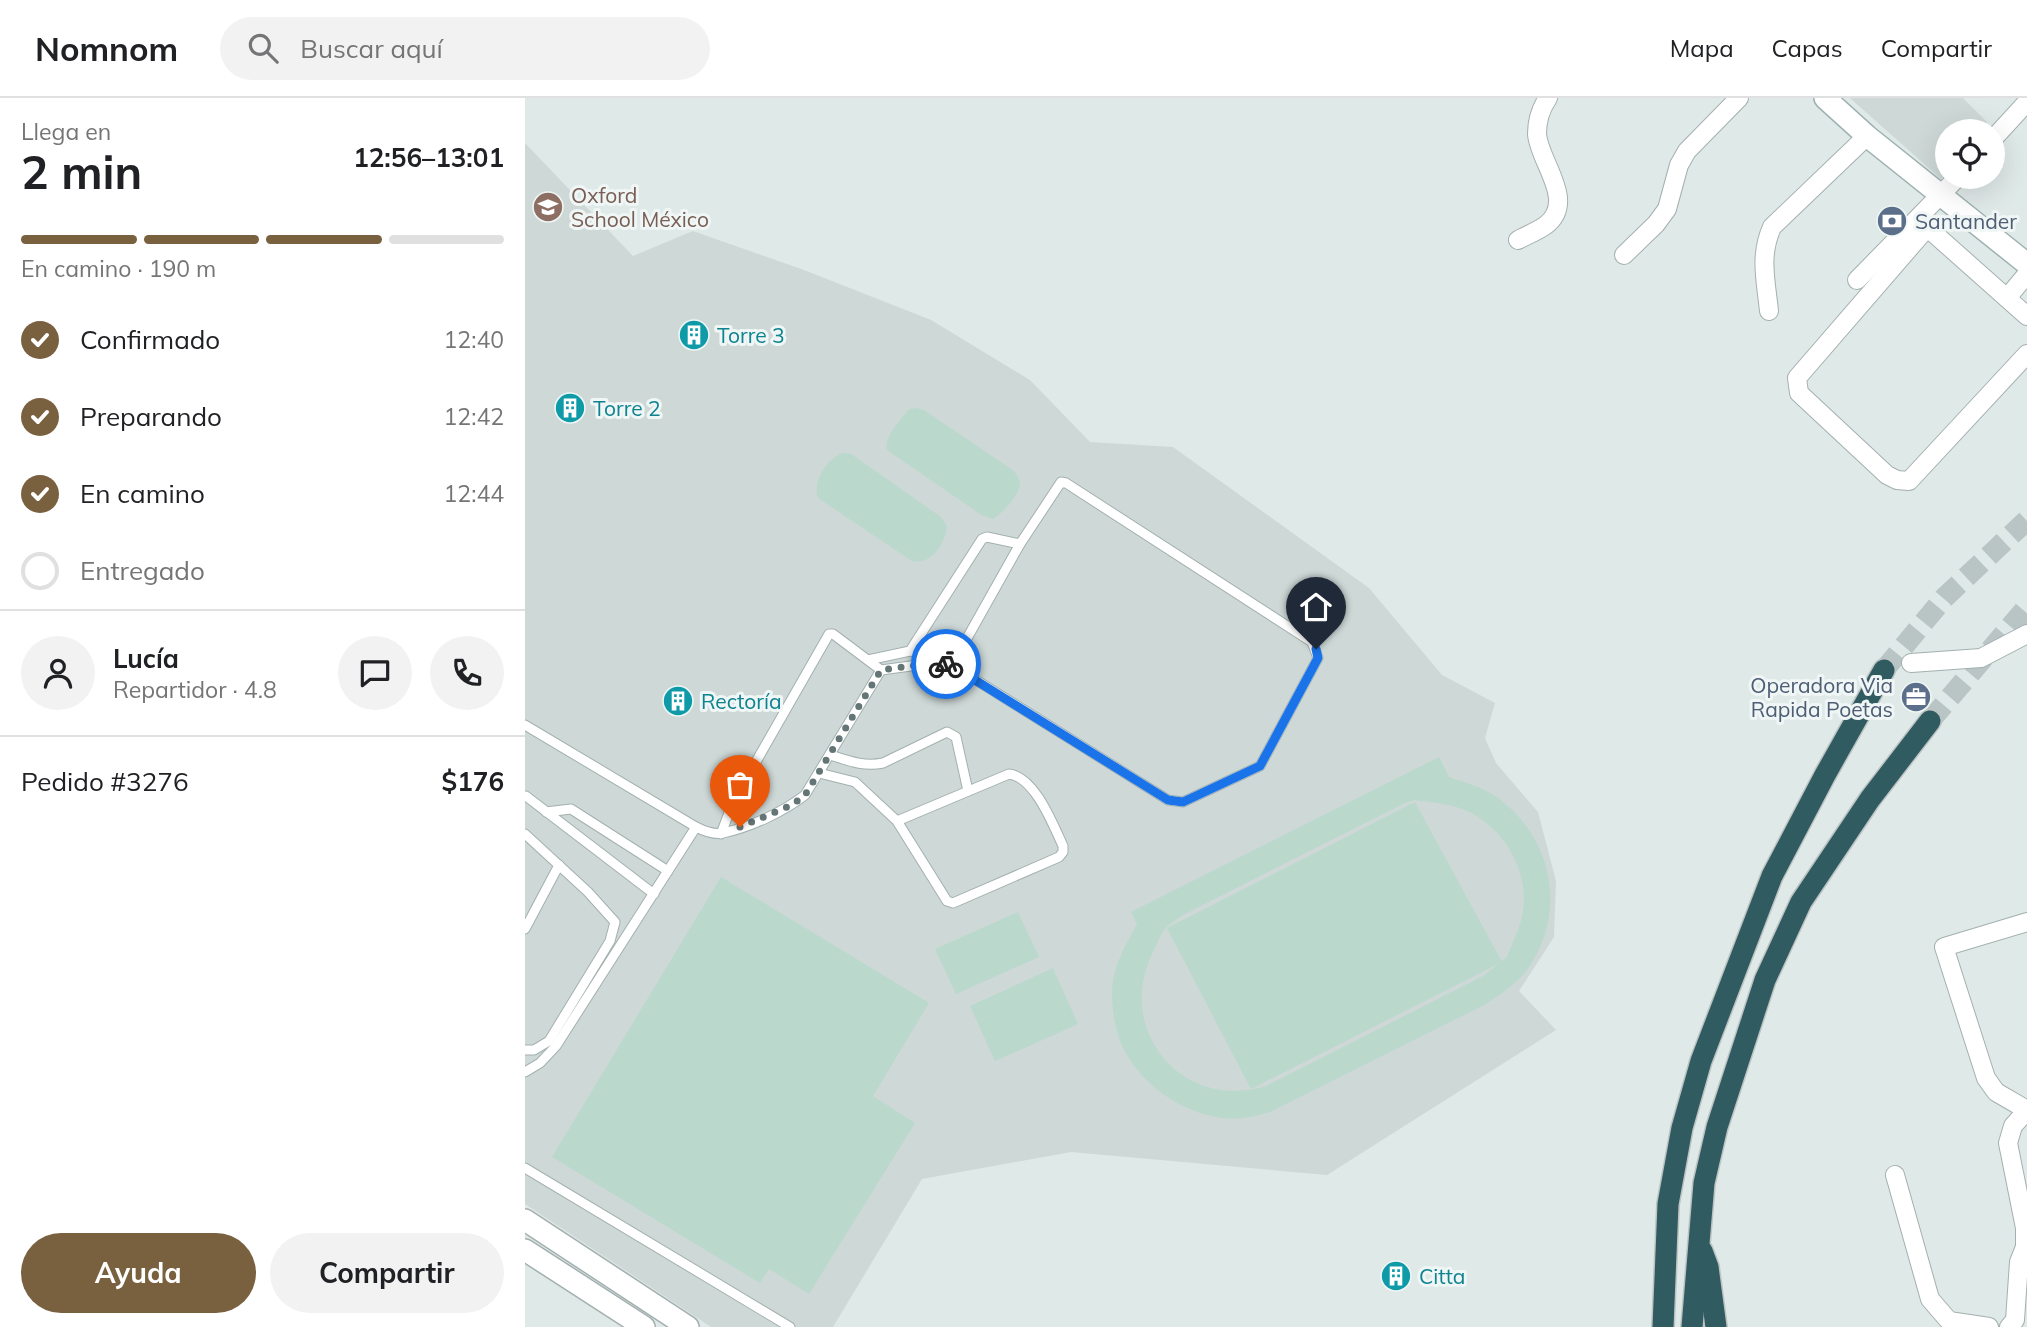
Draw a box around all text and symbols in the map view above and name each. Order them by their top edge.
search box [220,17,710,80]
text: Nomnom [35,28,178,69]
icon: search [244,29,282,67]
text: Buscar aquí [300,32,443,65]
text: Mapa [1670,33,1734,63]
text: Capas [1772,33,1843,63]
text: Compartir [1881,33,1992,63]
text: Llega en [21,117,111,146]
map controls [1935,119,2005,189]
button: locate [1935,119,2005,189]
text: 12:56–13:01 [353,141,504,174]
text: 2 min [21,143,142,201]
place label: Oxford School México [571,182,709,232]
school or university icon: Oxford School México [531,190,565,224]
bank icon: Santander [1875,204,1909,238]
place label: Santander [1915,208,2017,234]
text: En camino · 190 m [21,254,216,283]
building icon: Torre 3 [677,318,711,352]
icon: check [21,321,59,359]
place label: Torre 3 [717,322,785,348]
text: Confirmado [80,323,220,356]
text: 12:40 [444,325,504,354]
building icon: Torre 2 [553,391,587,425]
place label: Torre 2 [593,395,661,421]
icon: check [21,398,59,436]
text: Preparando [80,400,222,433]
text: 12:42 [444,402,504,431]
icon: check [21,475,59,513]
text: En camino [80,477,205,510]
text: 12:44 [444,479,504,508]
text: Entregado [80,554,205,587]
pin [1286,577,1346,649]
icon: home [1297,588,1335,626]
courier [911,629,981,699]
button: person [21,636,95,710]
button: chat [338,636,412,710]
button: phone [430,636,504,710]
text: Lucía [113,642,179,675]
icon: bike [927,645,965,683]
place label: Operadora Via Rapida Poetas [1750,672,1893,722]
text: Repartidor · 4.8 [113,675,277,704]
office icon: Operadora Via Rapida Poetas [1899,680,1933,714]
building icon: Rectoría [661,684,695,718]
place label: Rectoría [701,688,782,714]
pin [710,755,770,827]
text: Pedido #3276 [21,765,189,798]
text: $176 [442,765,504,798]
icon: bag [721,766,759,804]
button: Ayuda [21,1233,256,1313]
button: Compartir [270,1233,504,1313]
building icon: Citta [1379,1259,1413,1293]
place label: Citta [1419,1263,1465,1289]

